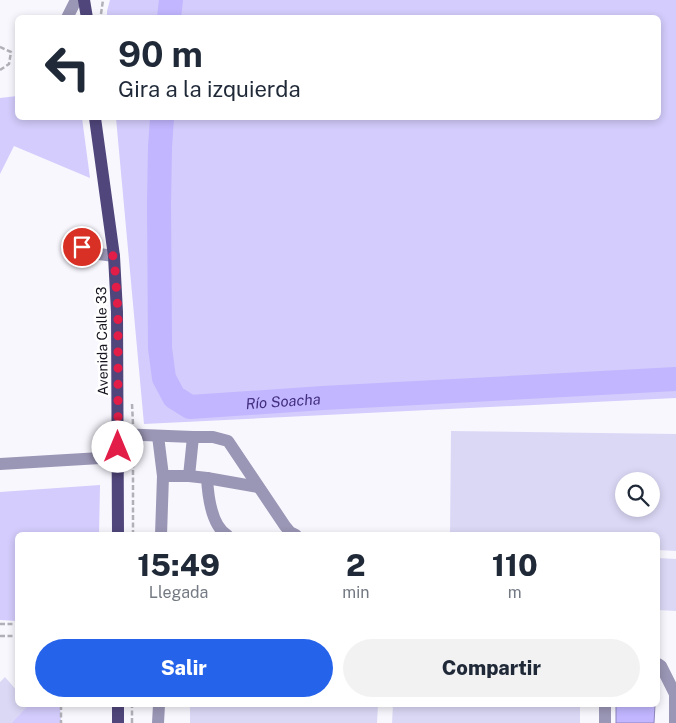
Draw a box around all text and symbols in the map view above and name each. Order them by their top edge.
text: 90 m [118,34,203,75]
icon: left [35,35,100,100]
text: Gira a la izquierda [118,76,301,102]
pin [61,226,103,268]
icon: arrive [68,233,96,261]
street label: Avenida Calle 33 [93,286,111,396]
water label: Río Soacha [245,390,321,412]
position arrow [91,420,143,472]
map controls [615,472,660,517]
button: search [615,472,660,517]
text: 15:49 [137,547,220,583]
text: 2 [346,547,366,583]
text: 110 [492,547,538,583]
text: Llegada [149,583,208,602]
text: min [342,583,369,602]
text: m [508,583,522,602]
button: Salir [35,639,333,697]
button: Compartir [343,639,640,697]

